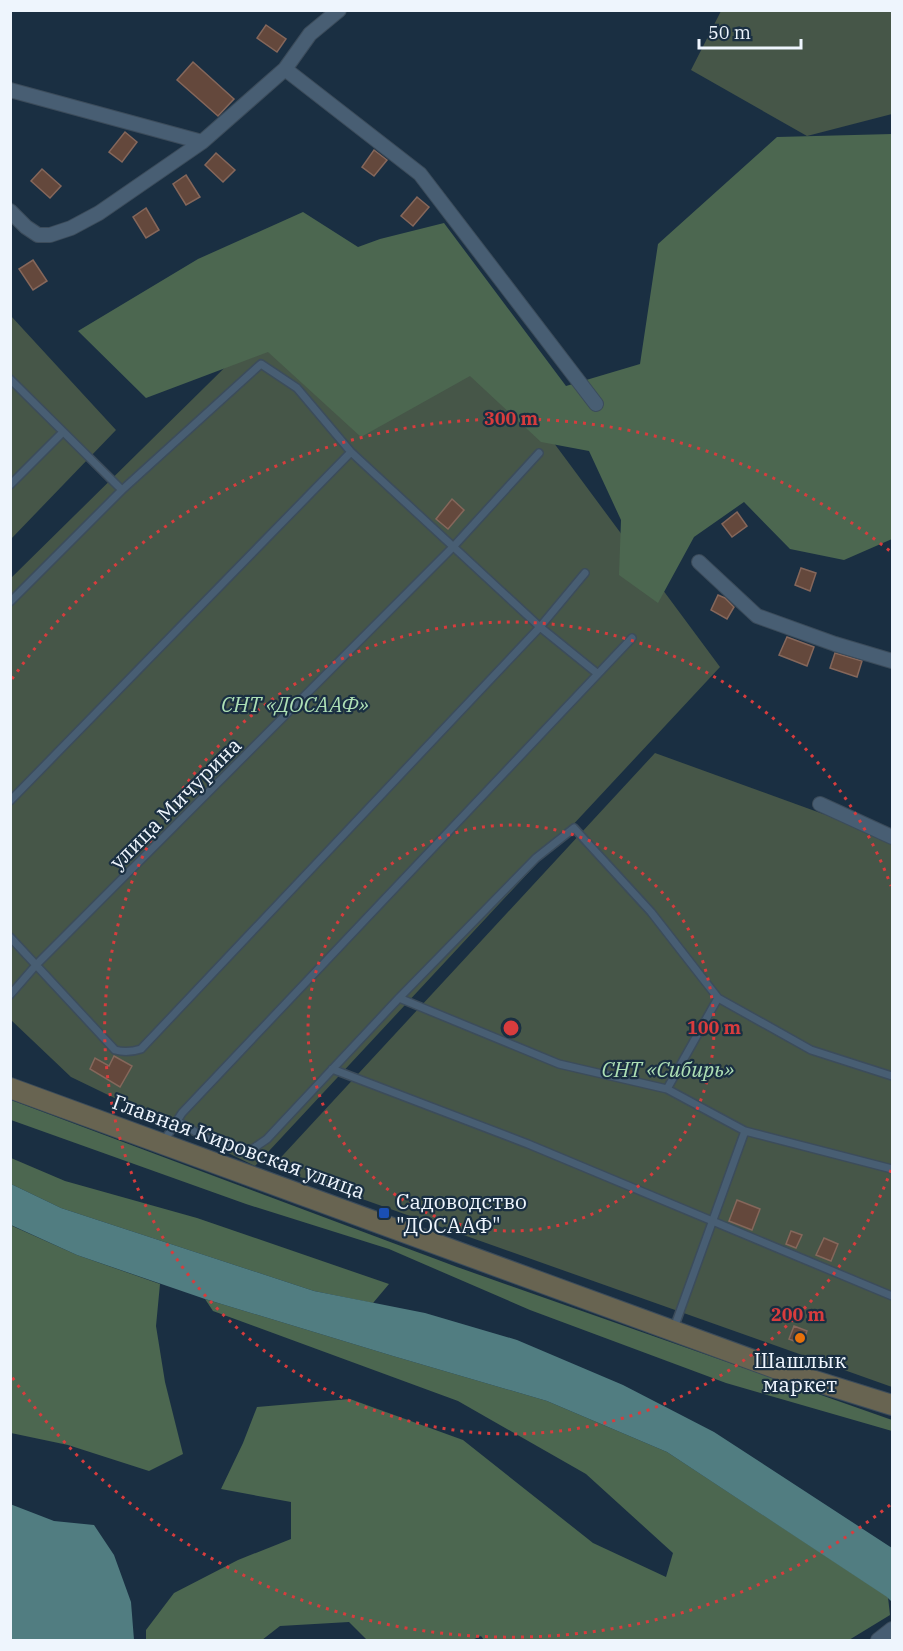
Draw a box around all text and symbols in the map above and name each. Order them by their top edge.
scale bar [699,12,801,50]
text: 50 m [708,21,751,44]
text: 300 m [484,407,539,430]
park label: СНТ «ДОСААФ» [221,690,369,718]
street label: улица Мичурина [103,731,247,875]
text: 100 m [687,1016,742,1039]
centre of rings [501,1018,521,1038]
park label: СНТ «Сибирь» [602,1055,734,1083]
street label: Главная Кировская улица [109,1087,369,1205]
place label: Садоводство "ДОСААФ" [396,1187,527,1239]
marker: Садоводство "ДОСААФ" [377,1206,391,1220]
text: 200 m [771,1303,826,1326]
marker: Шашлык маркет [793,1331,807,1345]
place label: Шашлык маркет [754,1346,846,1398]

